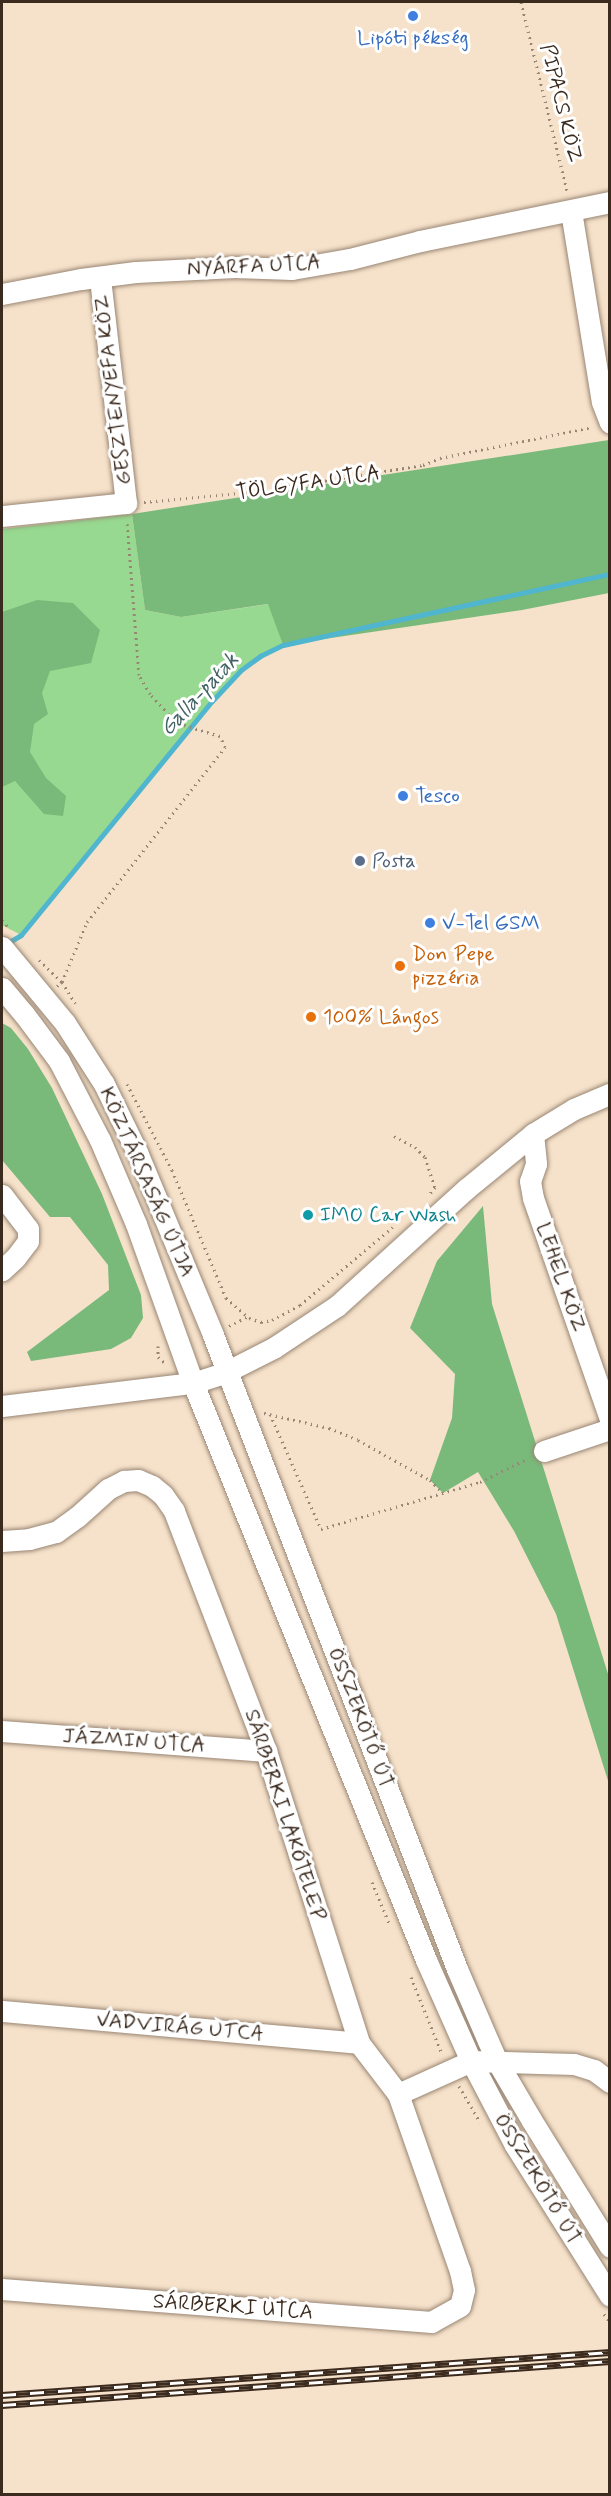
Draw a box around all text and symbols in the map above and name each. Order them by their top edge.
marker: Lipóti pékség [406,9,420,23]
place label: Lipóti pékség [357,25,469,51]
street label: PIPACS KÖZ [534,41,588,165]
street label: NYÁRFA UTCA [186,250,322,282]
street label: GESZTENYEFA KÖZ [89,293,137,487]
street label: TÖLGYFA UTCA [234,460,382,506]
water label: Galla-patak [155,648,245,742]
place label: Tesco [415,783,460,809]
marker: Tesco [396,789,410,803]
place label: Posta [372,848,416,874]
marker: Posta [353,854,367,868]
place label: V-Tel GSM [442,910,536,936]
marker: V-Tel GSM [423,916,437,930]
place label: Don Pepe pizzéria [412,941,493,991]
marker: Don Pepe pizzéria [393,959,407,973]
place label: 100% Lángos [323,1004,439,1030]
marker: 100% Lángos [304,1010,318,1024]
street label: KÖZTÁRSASÁG ÚTJA [94,1083,200,1281]
place label: IMO Car Wash [320,1202,456,1228]
marker: IMO Car Wash [301,1208,315,1222]
street label: LEHEL KÖZ [531,1219,591,1335]
street label: ÖSSZEKÖTŐ ÚT [323,1644,399,1792]
street label: SÁRBERKI LAKÓTELEP [238,1704,332,1926]
street label: JÁZMIN UTCA [62,1723,206,1759]
street label: VADVIRÁG UTCA [97,2007,263,2047]
street label: ÖSSZEKÖTŐ ÚT [489,2109,587,2249]
street label: SÁRBERKI UTCA [152,2289,314,2325]

